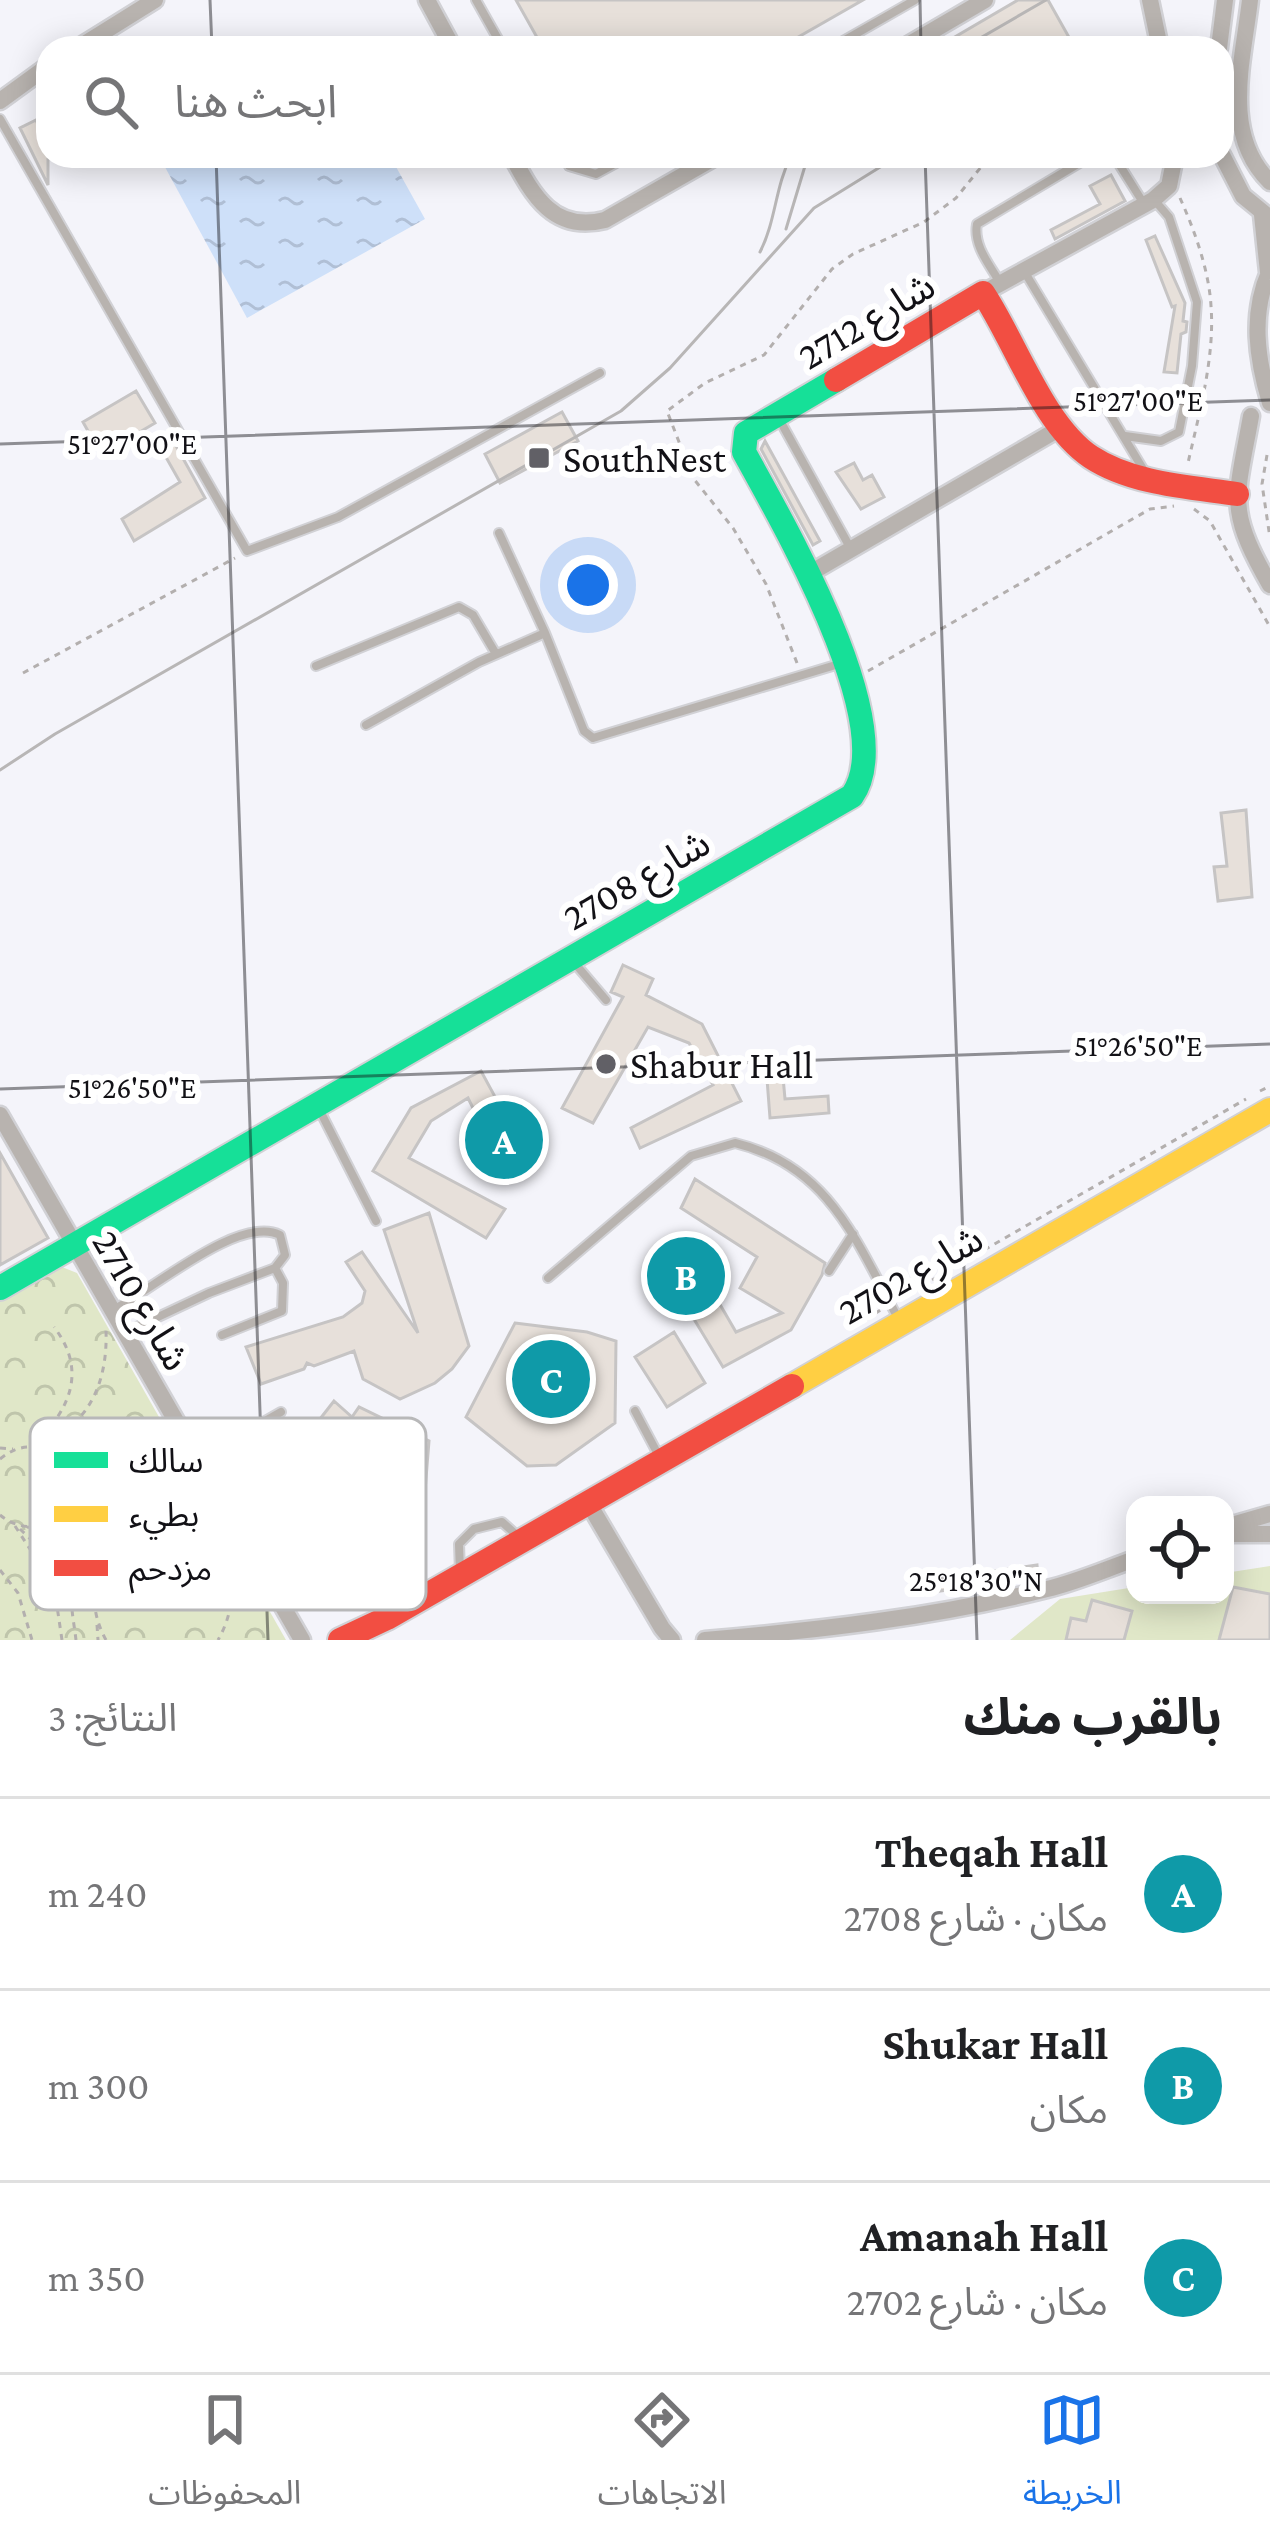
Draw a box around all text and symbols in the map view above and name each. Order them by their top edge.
search box [36,36,1234,168]
icon: search [78,69,144,135]
text: ابحث هنا [174,77,337,127]
street label: شارع 2712 [791,263,946,384]
text: 51°27'00"E [1073,384,1203,417]
text: 51°27'00"E [67,427,197,460]
place label: SouthNest [563,437,727,480]
marker: SouthNest [526,445,552,471]
your location [558,555,618,615]
street label: شارع 2708 [555,820,721,945]
text: 51°26'50"E [1074,1029,1202,1062]
place label: Shabur Hall [630,1043,813,1086]
marker: Shabur Hall [593,1051,619,1077]
text: 51°26'50"E [68,1071,196,1104]
pin: A [465,1095,543,1185]
street label: شارع 2702 [831,1216,993,1339]
street label: شارع 2710 [78,1223,199,1381]
pin: B [647,1231,725,1321]
pin: C [512,1334,590,1424]
legend [30,1418,426,1610]
text: سالك [129,1442,203,1479]
text: بطيء [129,1496,199,1540]
map controls [1126,1496,1234,1604]
button: locate [1126,1496,1234,1604]
text: مزدحم [129,1550,212,1594]
text: 25°18'30"N [909,1564,1043,1597]
text: بالقرب منك [964,1688,1222,1745]
text: النتائج: 3 [48,1696,177,1739]
text: Theqah Hall [875,1827,1108,1877]
text: 240 m [48,1872,147,1915]
text: A [1171,1872,1195,1915]
text: مكان · شارع 2708 [844,1896,1108,1939]
text: Shukar Hall [882,2019,1108,2069]
text: 300 m [48,2064,149,2107]
text: B [1172,2064,1194,2107]
text: مكان [1030,2088,1108,2131]
text: Amanah Hall [860,2211,1108,2261]
text: 350 m [48,2256,146,2299]
text: C [1171,2256,1195,2299]
text: مكان · شارع 2702 [847,2280,1108,2323]
tab: المحفوظات [148,2387,301,2528]
tab: الاتجاهات [598,2387,727,2528]
tab: الخريطة [1023,2387,1122,2528]

